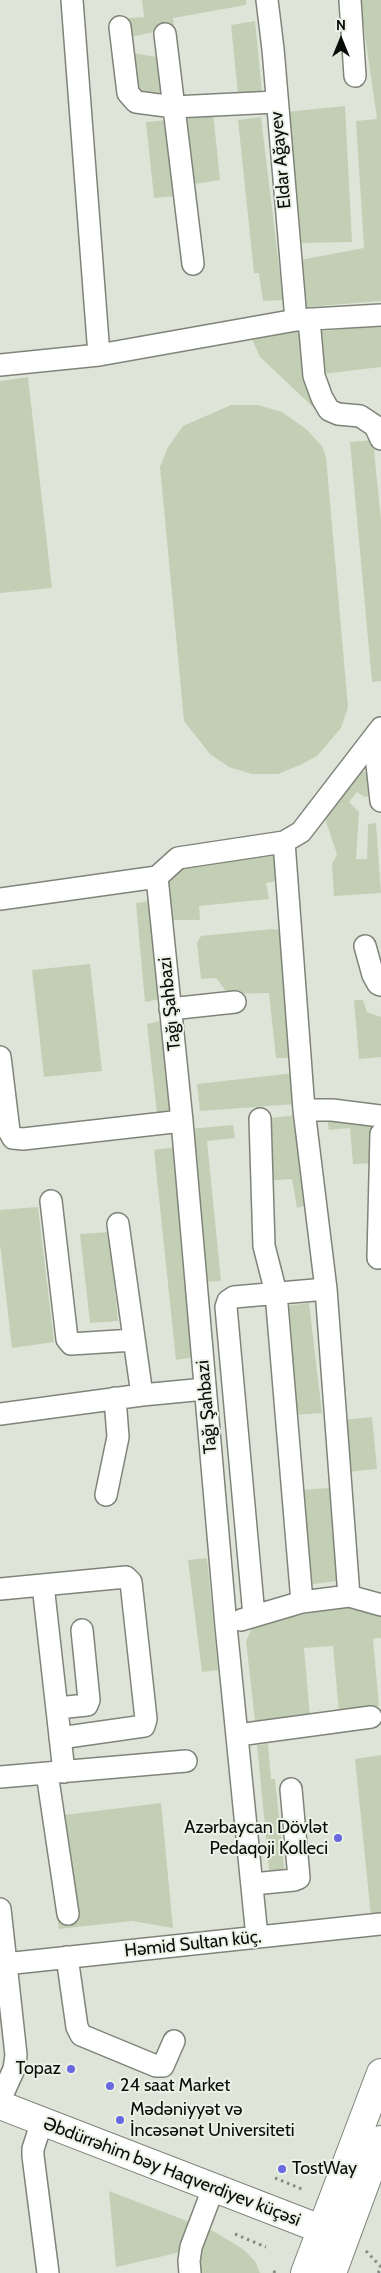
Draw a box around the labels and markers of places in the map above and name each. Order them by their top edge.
place label: Azərbaycan Dövlət Pedaqoji Kolleci [184,1817,328,1860]
marker: Azərbaycan Dövlət Pedaqoji Kolleci [332,1832,344,1844]
place label: Topaz [16,2058,61,2080]
marker: Topaz [65,2063,77,2075]
place label: 24 saat Market [120,2075,230,2097]
marker: 24 saat Market [104,2080,116,2092]
place label: Mədəniyyət və İncəsənət Universiteti [130,2099,295,2142]
marker: Mədəniyyət və İncəsənət Universiteti [114,2114,126,2126]
place label: TostWay [292,2158,357,2180]
marker: TostWay [276,2163,288,2175]

